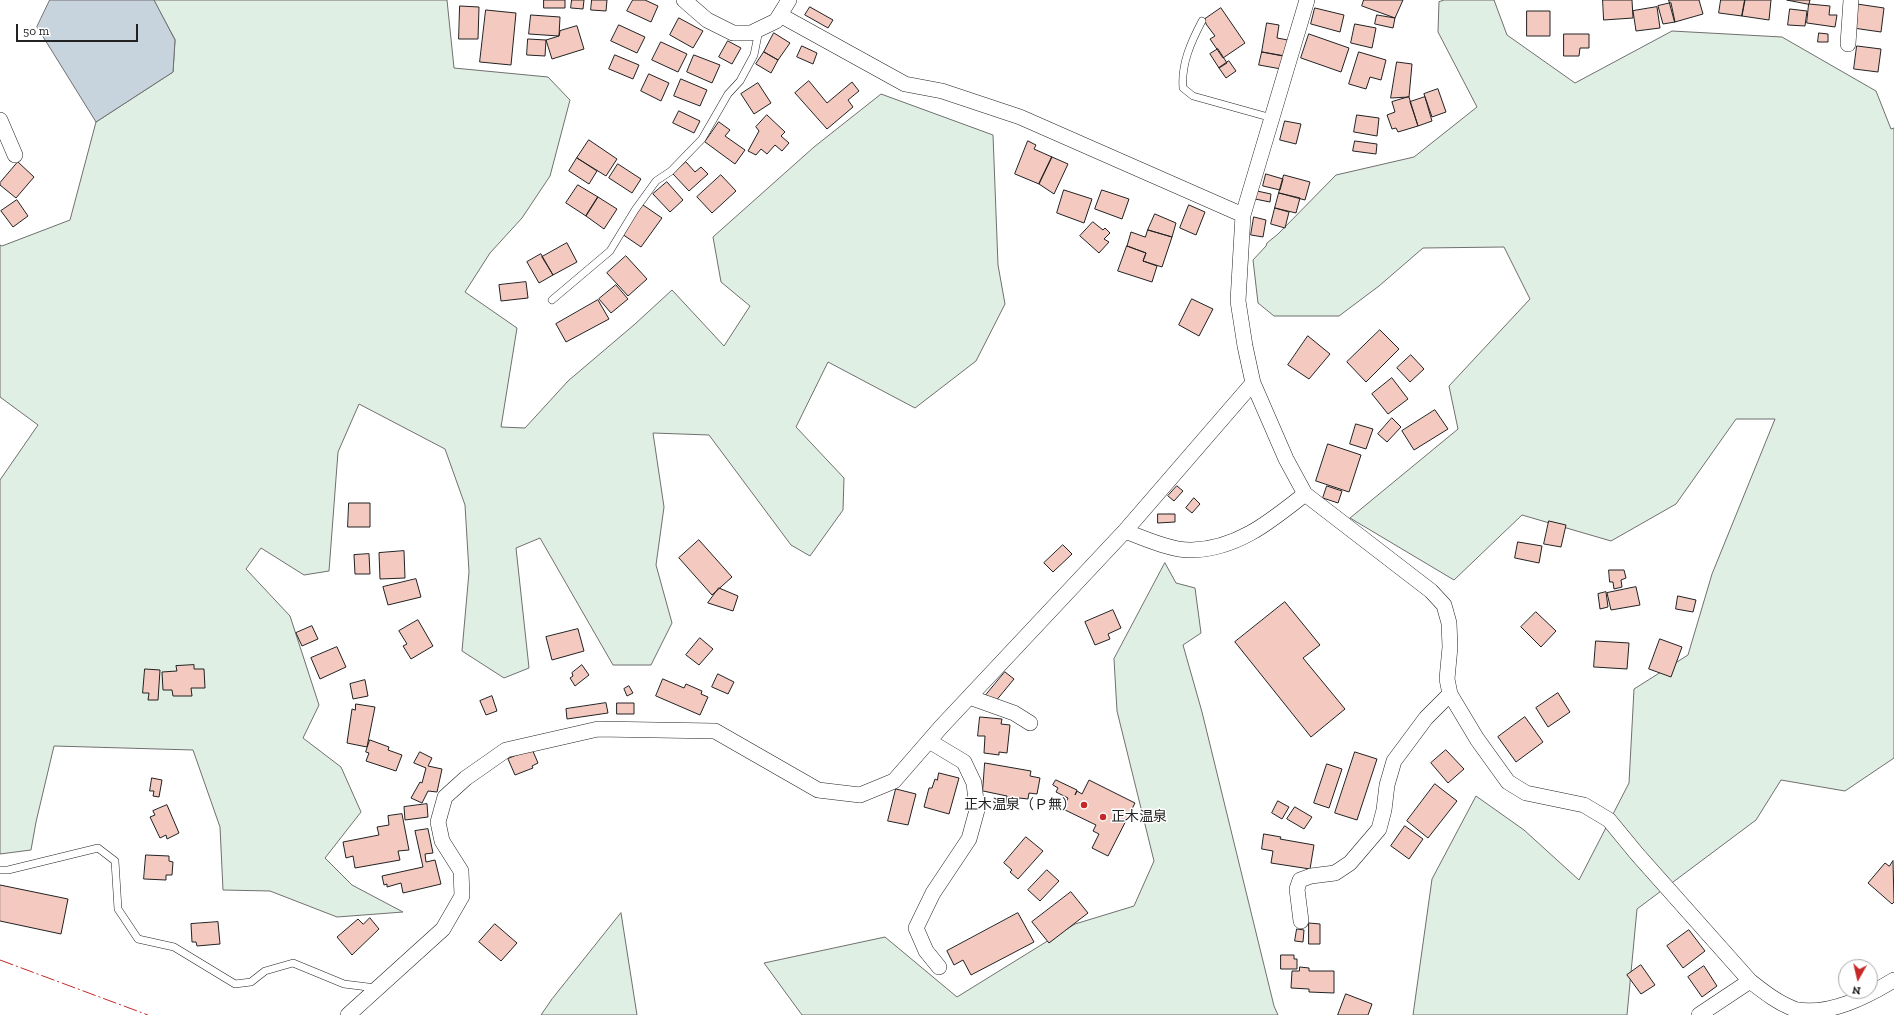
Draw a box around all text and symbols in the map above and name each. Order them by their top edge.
scale bar [18,16,140,42]
text: 50 m [23,24,49,38]
place label: 正木温泉（Ｐ無） [964,797,1076,813]
marker: 正木温泉（Ｐ無） [1079,800,1089,810]
place label: 正木温泉 [1111,809,1167,825]
marker: 正木温泉 [1098,812,1108,822]
north arrow [1838,959,1878,999]
text: N [1851,983,1861,997]

